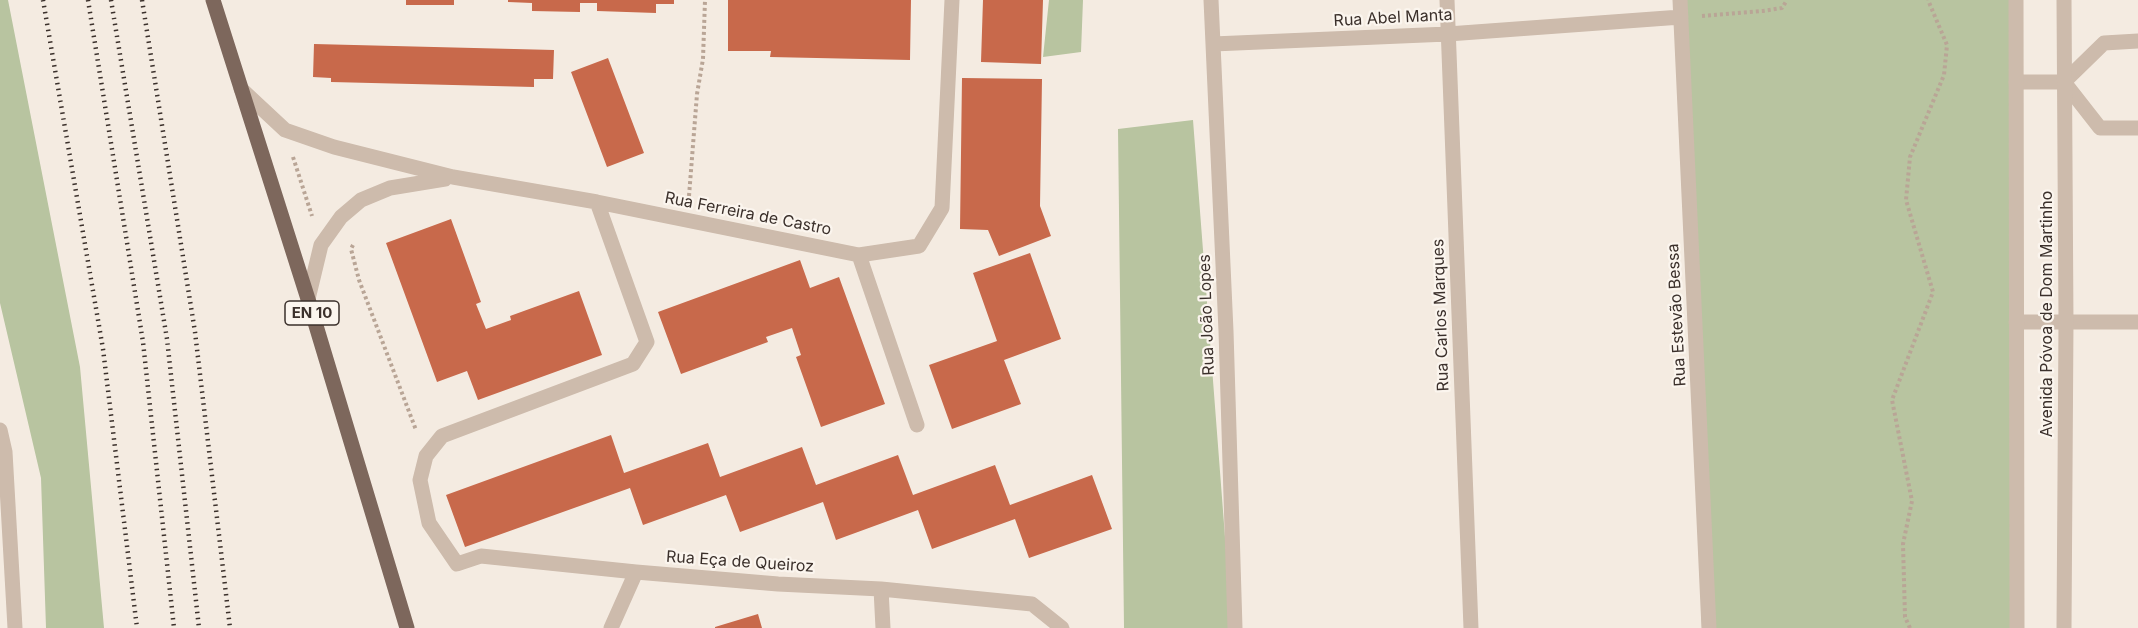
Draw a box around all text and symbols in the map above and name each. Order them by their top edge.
street label: Rua Abel Manta [1333,5,1453,31]
street label: Rua Ferreira de Castro [663,188,833,240]
street label: Avenida Póvoa de Dom Martinho [2037,191,2057,437]
street label: Rua Carlos Marques [1429,238,1453,392]
street label: Rua Estevão Bessa [1664,243,1690,387]
street label: Rua João Lopes [1195,254,1219,376]
road number: EN 10 [285,301,339,325]
street label: Rua Eça de Queiroz [665,547,815,577]

